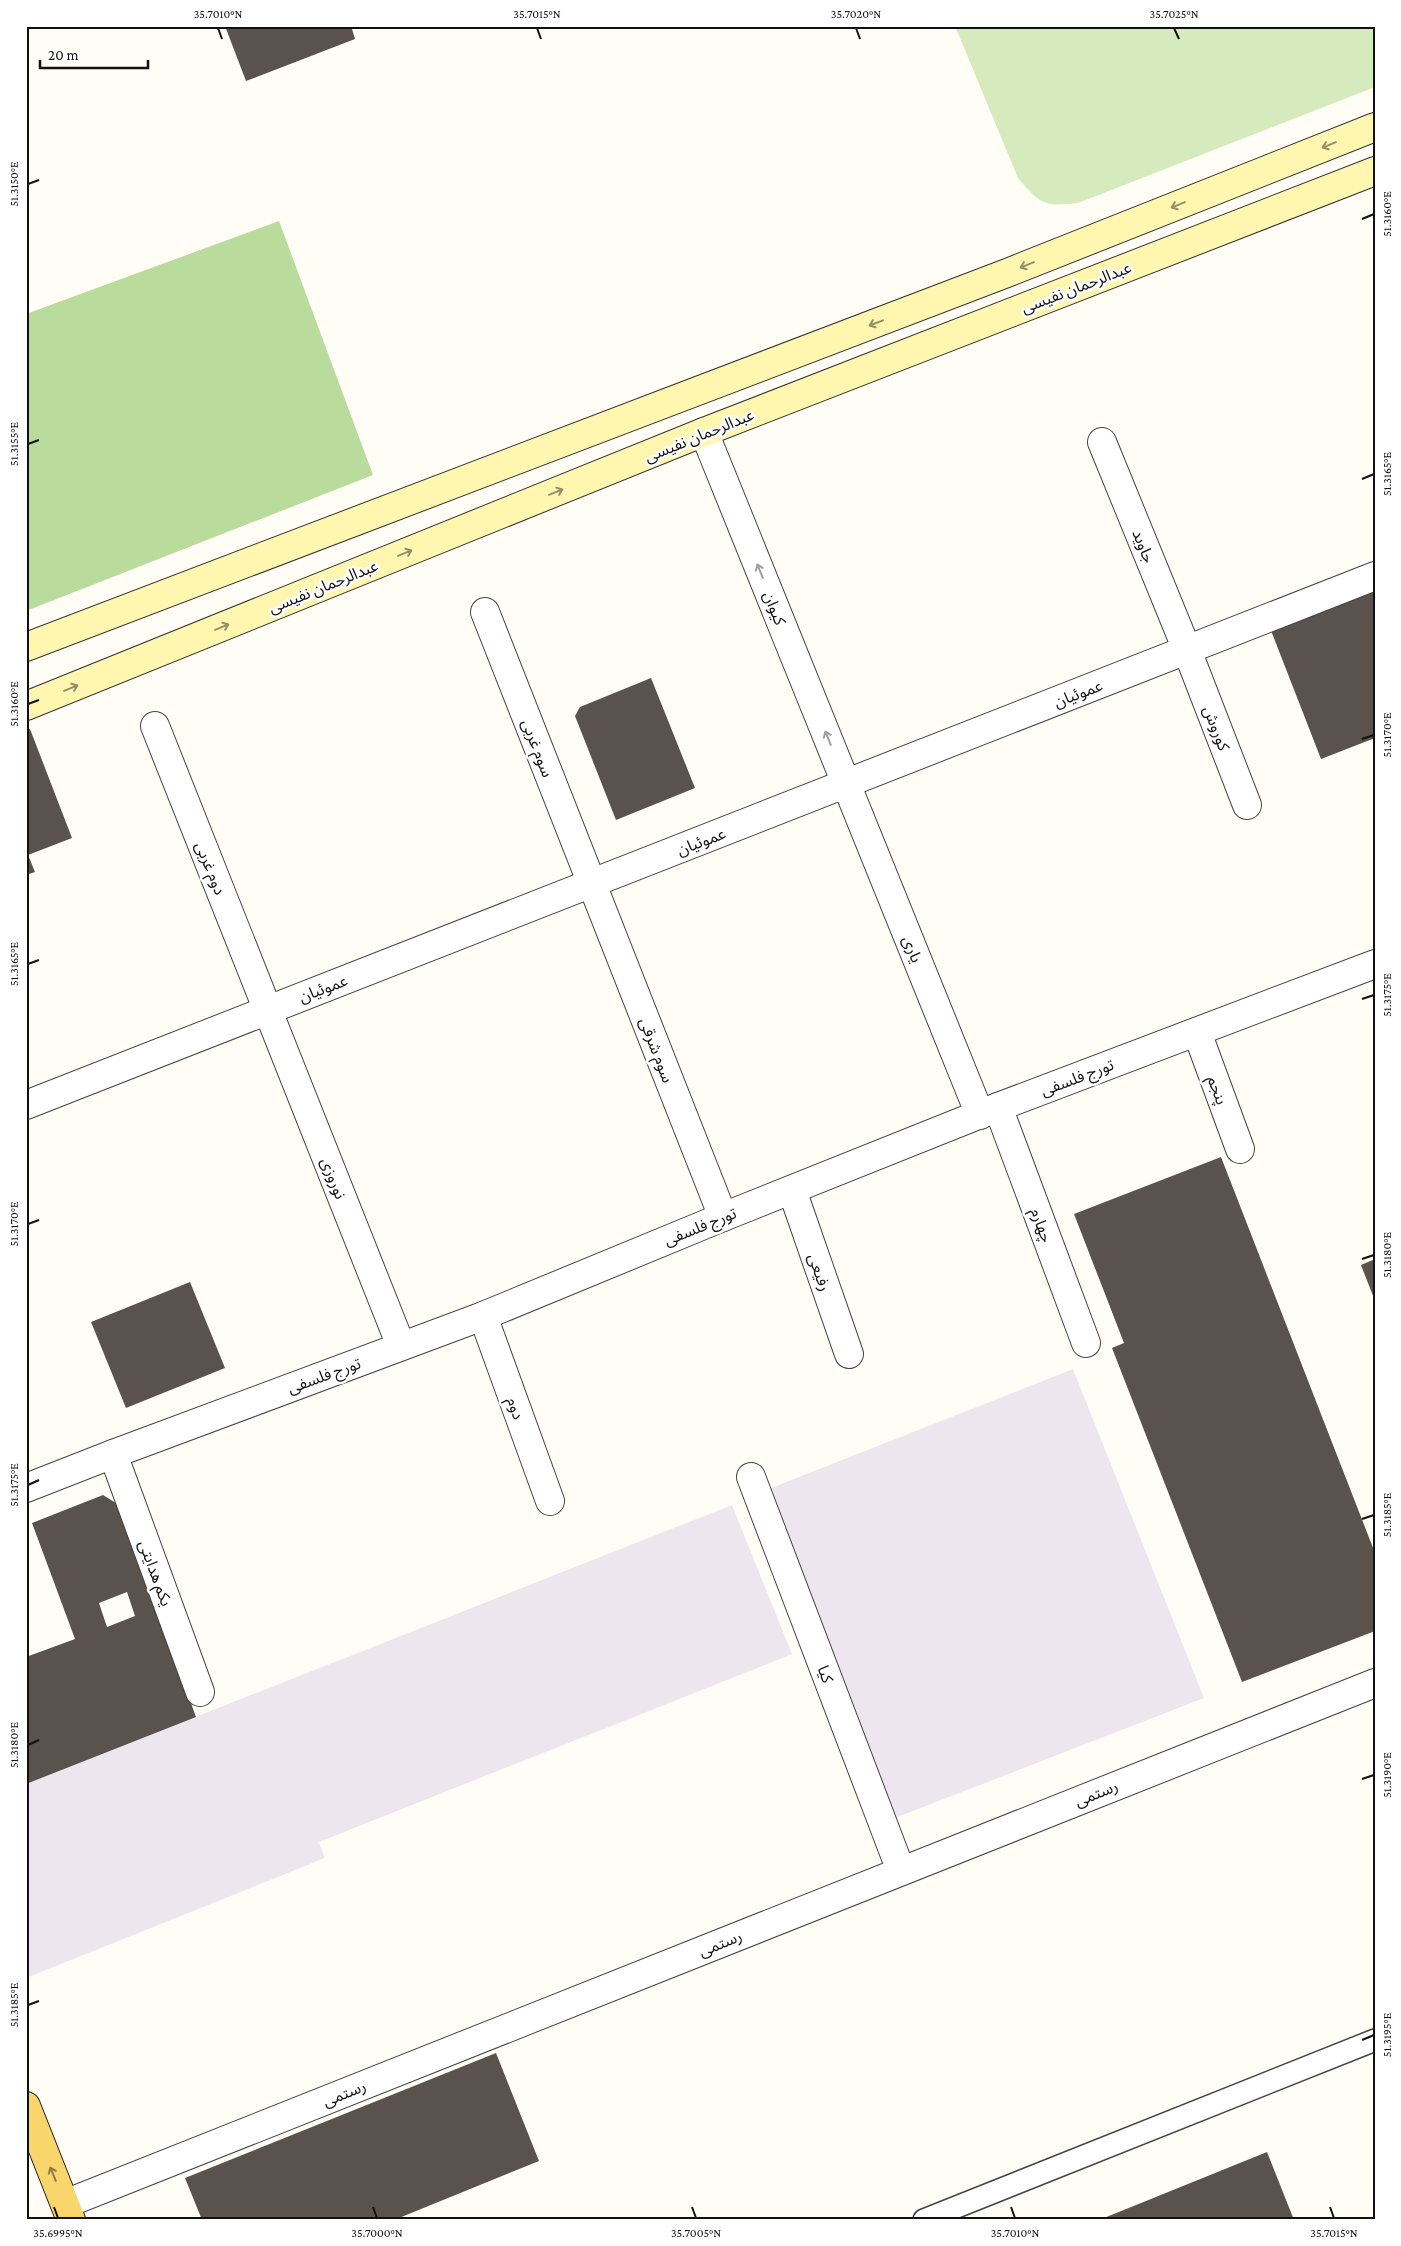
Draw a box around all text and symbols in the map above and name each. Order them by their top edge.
text: 35.7010°N [194,7,242,21]
text: 35.7015°N [513,7,561,21]
text: 35.7020°N [831,7,881,21]
text: 35.7025°N [1149,7,1199,21]
scale bar [40,38,148,70]
text: 20 m [48,47,79,63]
one-way arrow [1322,141,1338,150]
text: 51.3150°E [7,161,21,207]
text: 51.3160°E [1380,191,1394,237]
one-way arrow [1171,201,1187,210]
street label: عبدالرحمان نفیسی [1019,259,1134,317]
one-way arrow [1020,261,1036,270]
one-way arrow [869,319,884,328]
street label: عبدالرحمان نفیسی [642,406,757,466]
text: 51.3155°E [7,422,21,466]
text: 51.3165°E [1380,451,1394,496]
one-way arrow [548,487,563,497]
street label: جاوید [1128,527,1158,566]
one-way arrow [397,548,412,557]
street label: عبدالرحمان نفیسی [266,557,381,617]
one-way arrow [755,564,765,579]
street label: کیوان [759,589,789,628]
one-way arrow [214,622,229,632]
street label: عموئیان [1051,676,1105,711]
text: 51.3160°E [7,681,21,727]
one-way arrow [63,683,79,692]
street label: کوروش [1199,703,1233,754]
text: 51.3170°E [1380,712,1394,757]
street label: سوم غربی [515,717,556,781]
one-way arrow [823,731,832,746]
street label: عموئیان [674,824,728,859]
street label: دوم غربی [189,839,229,899]
street label: یاری [899,933,926,965]
text: 51.3165°E [7,941,21,986]
street label: عموئیان [296,971,350,1006]
text: 51.3175°E [1380,973,1394,1017]
street label: سوم شرقی [633,1015,677,1086]
street label: تورج فلسفی [1038,1056,1118,1103]
street label: پنجم [1201,1073,1231,1108]
street label: نوروزی [317,1155,349,1202]
text: 51.3170°E [7,1201,21,1246]
street label: تورج فلسفی [661,1204,741,1252]
street label: چهارم [1024,1206,1056,1246]
text: 51.3180°E [1380,1232,1394,1278]
street label: رفیعی [804,1251,834,1294]
street label: تورج فلسفی [285,1354,365,1400]
street label: دوم [500,1395,527,1423]
text: 51.3175°E [7,1463,21,1507]
text: 51.3185°E [1380,1492,1394,1537]
street label: یکم هدایتی [132,1538,175,1610]
street label: کیا [814,1663,837,1686]
text: 51.3180°E [7,1722,21,1768]
text: 51.3190°E [1380,1752,1394,1798]
street label: رستمی [1072,1777,1121,1811]
street label: رستمی [696,1927,745,1961]
text: 51.3185°E [7,1982,21,2027]
text: 51.3195°E [1380,2012,1394,2057]
street label: رستمی [320,2077,369,2111]
one-way arrow [48,2167,58,2182]
text: 35.6995°N [33,2226,83,2240]
text: 35.7000°N [351,2226,403,2240]
text: 35.7005°N [671,2226,721,2240]
text: 35.7010°N [991,2226,1039,2240]
text: 35.7015°N [1310,2226,1358,2240]

